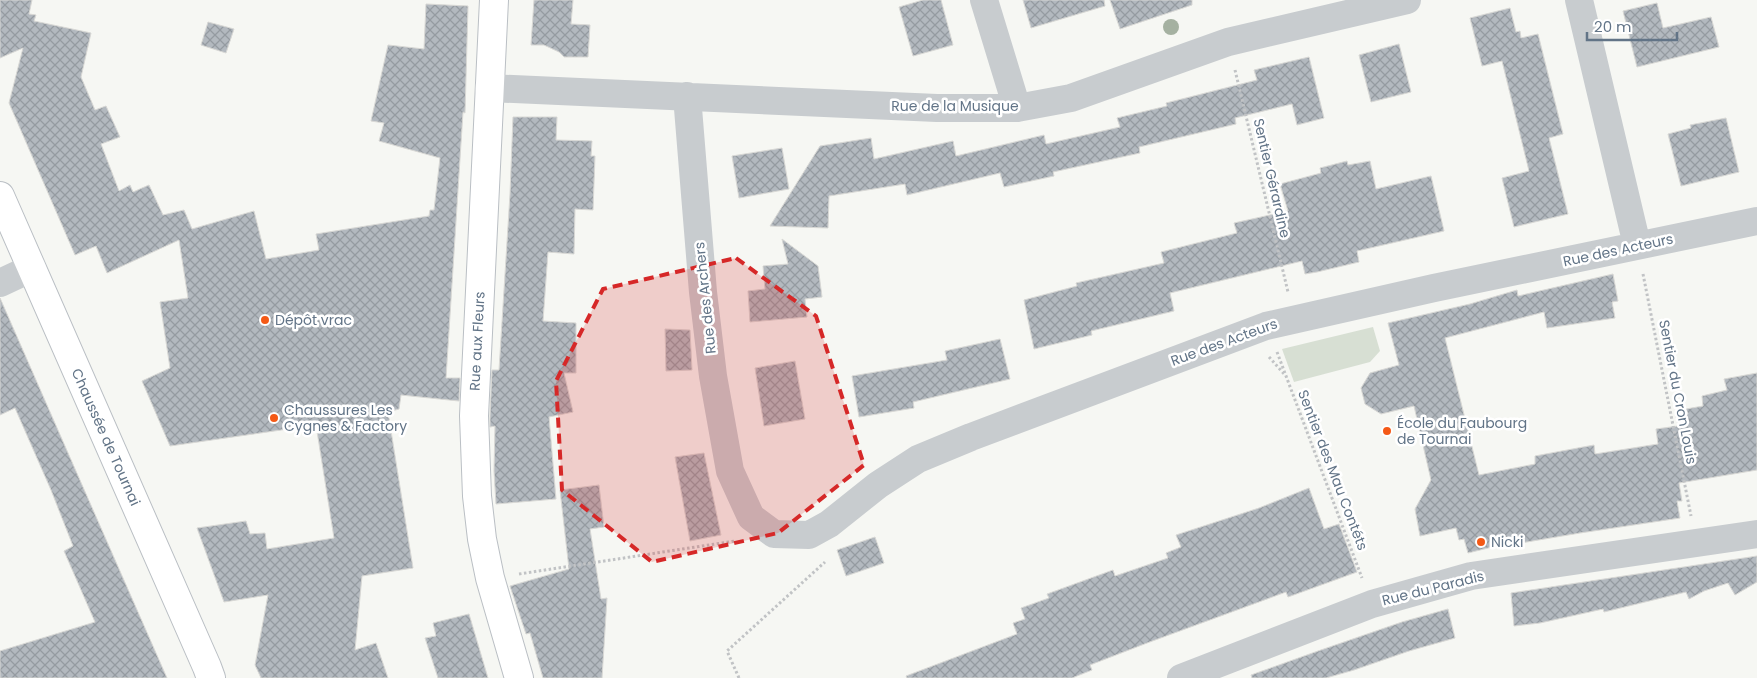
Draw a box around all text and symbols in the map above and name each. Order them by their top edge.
scale bar [1587,10,1677,42]
text: 20 m [1594,16,1632,37]
street label: Rue de la Musique [891,96,1019,116]
street label: Sentier Gérardine [1249,116,1296,240]
street label: Rue des Acteurs [1561,229,1675,271]
street label: Rue des Archers [689,241,721,355]
street label: Rue aux Fleurs [464,291,490,391]
place label: Dépôt vrac [275,310,352,330]
street label: Rue des Acteurs [1168,313,1280,371]
marker: Dépôt vrac [259,314,271,326]
street label: Sentier du Cron Louis [1654,318,1702,466]
street label: Chaussée de Tournai [67,365,145,509]
street label: Sentier des Mau Contéts [1293,387,1373,553]
place label: Chaussures Les Cygnes & Factory [284,400,407,436]
marker: Chaussures Les Cygnes & Factory [268,412,280,424]
place label: École du Faubourg de Tournai [1397,413,1527,449]
marker: École du Faubourg de Tournai [1381,425,1393,437]
place label: Nicki [1491,532,1523,552]
marker: Nicki [1475,536,1487,548]
street label: Rue du Paradis [1380,566,1486,610]

